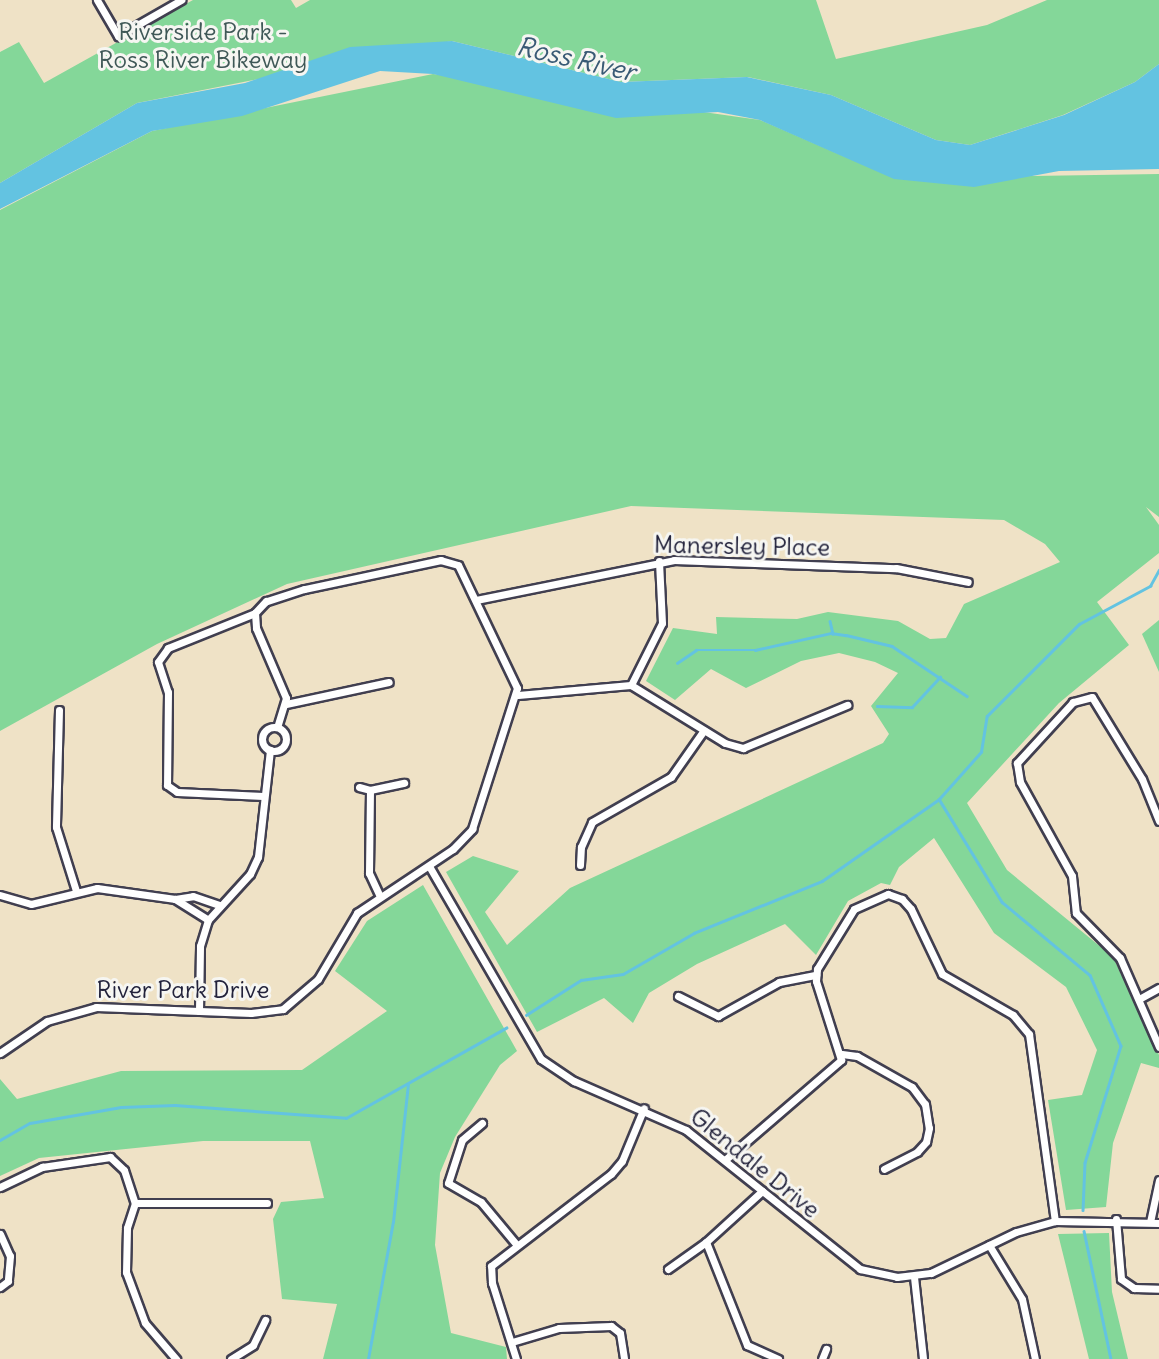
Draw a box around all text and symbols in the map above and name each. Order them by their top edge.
park label: Riverside Park - Ross River Bikeway [99,18,307,74]
water label: Ross River [514,30,638,88]
street label: Manersley Place [654,530,830,562]
street label: River Park Drive [97,976,269,1004]
street label: Glendale Drive [684,1102,826,1224]

